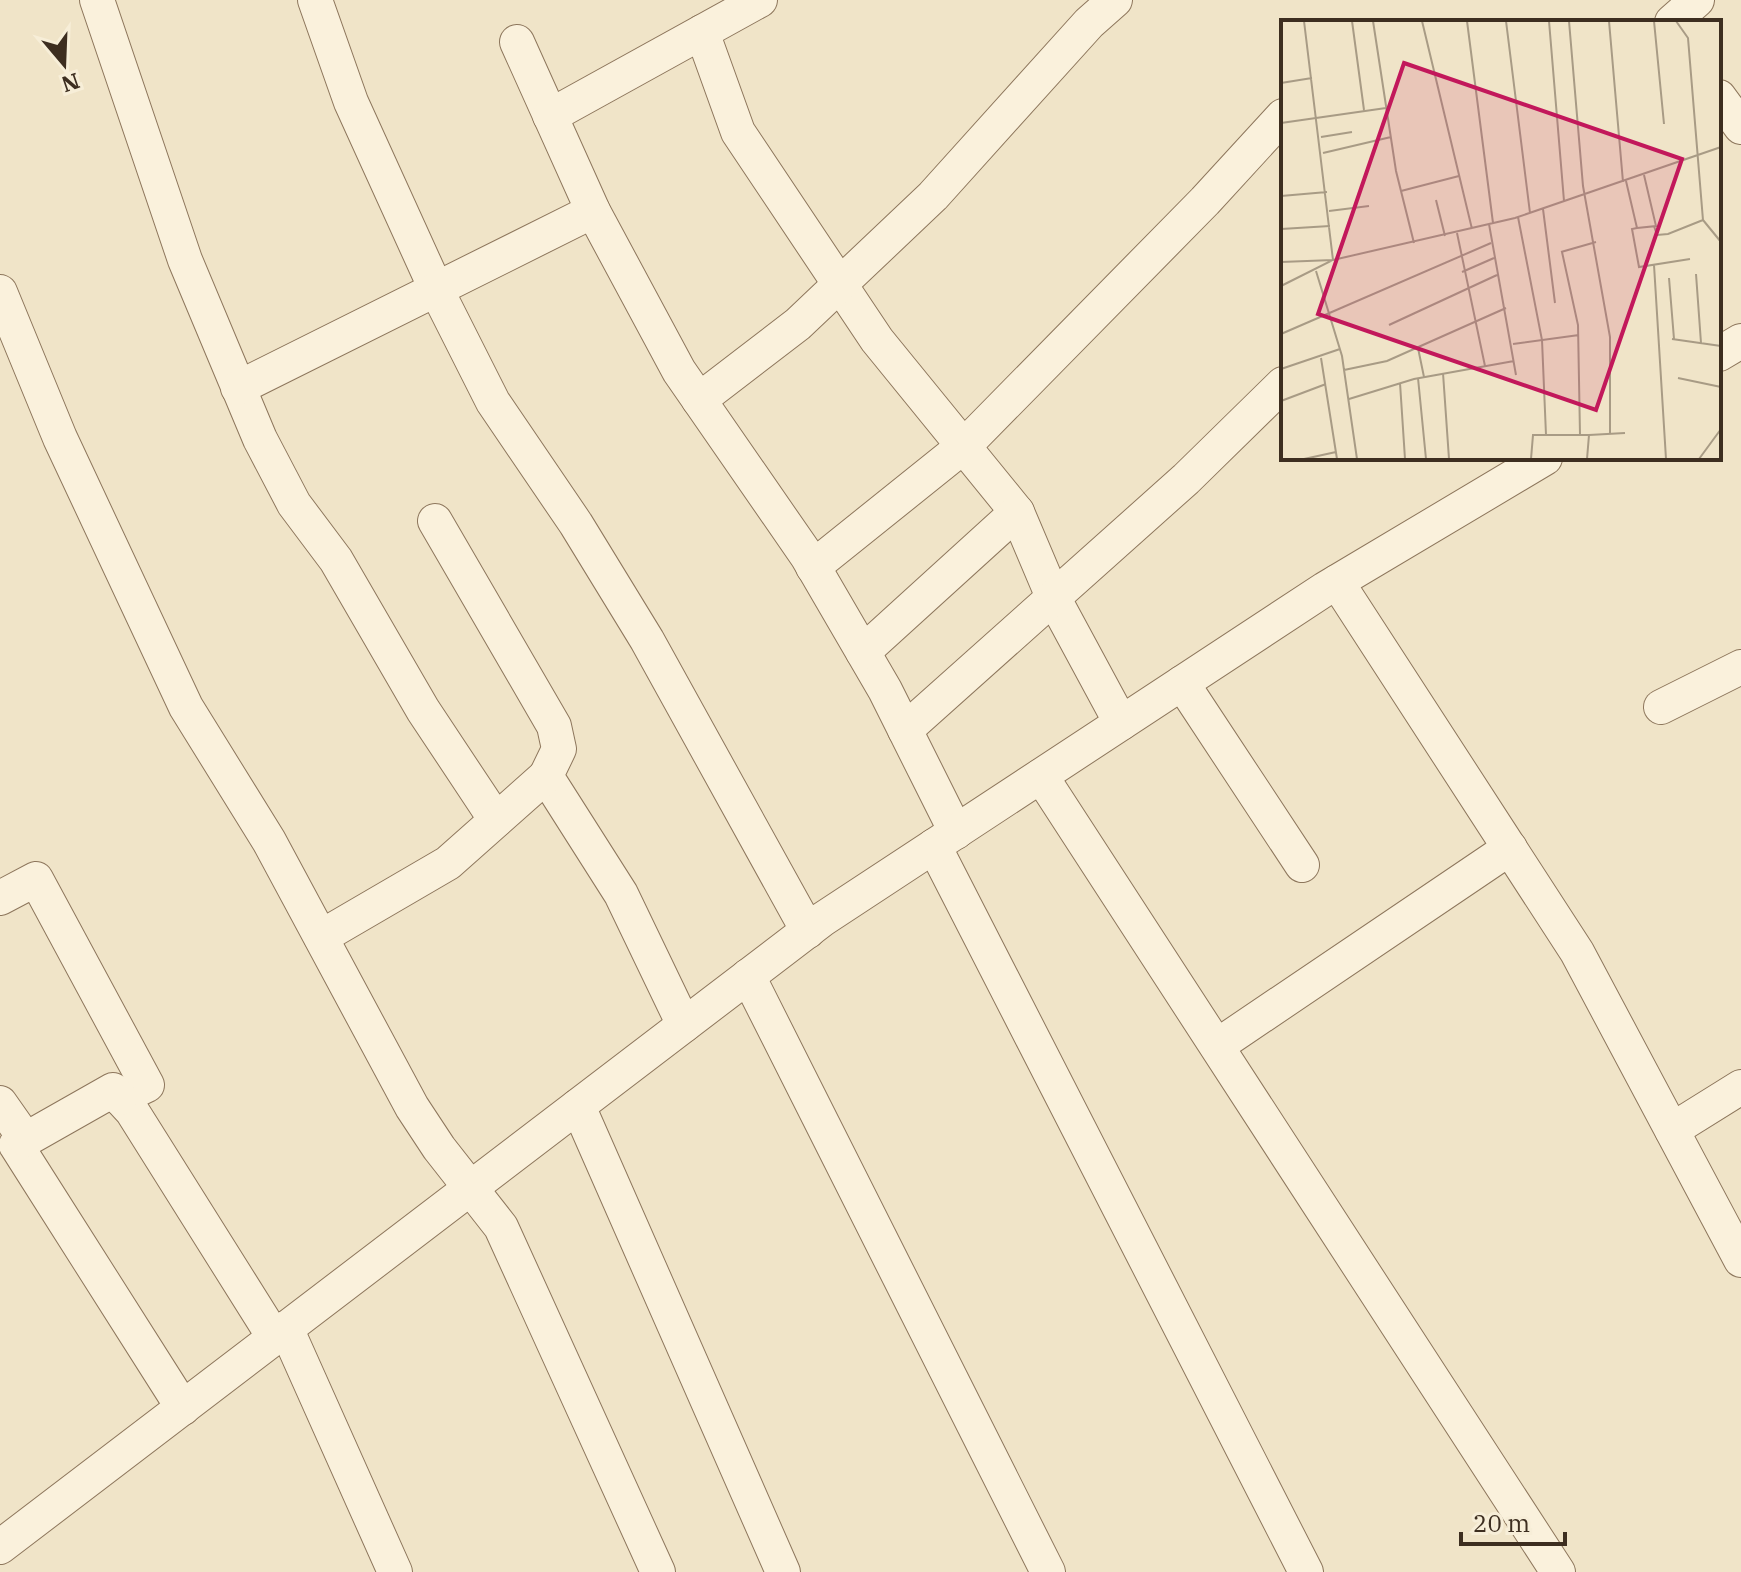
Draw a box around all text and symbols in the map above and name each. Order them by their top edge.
inset map [1281,20,1721,460]
north arrow [24,24,104,104]
text: N [58,67,84,100]
scale bar [1461,1496,1565,1546]
text: 20 m [1473,1507,1530,1539]

